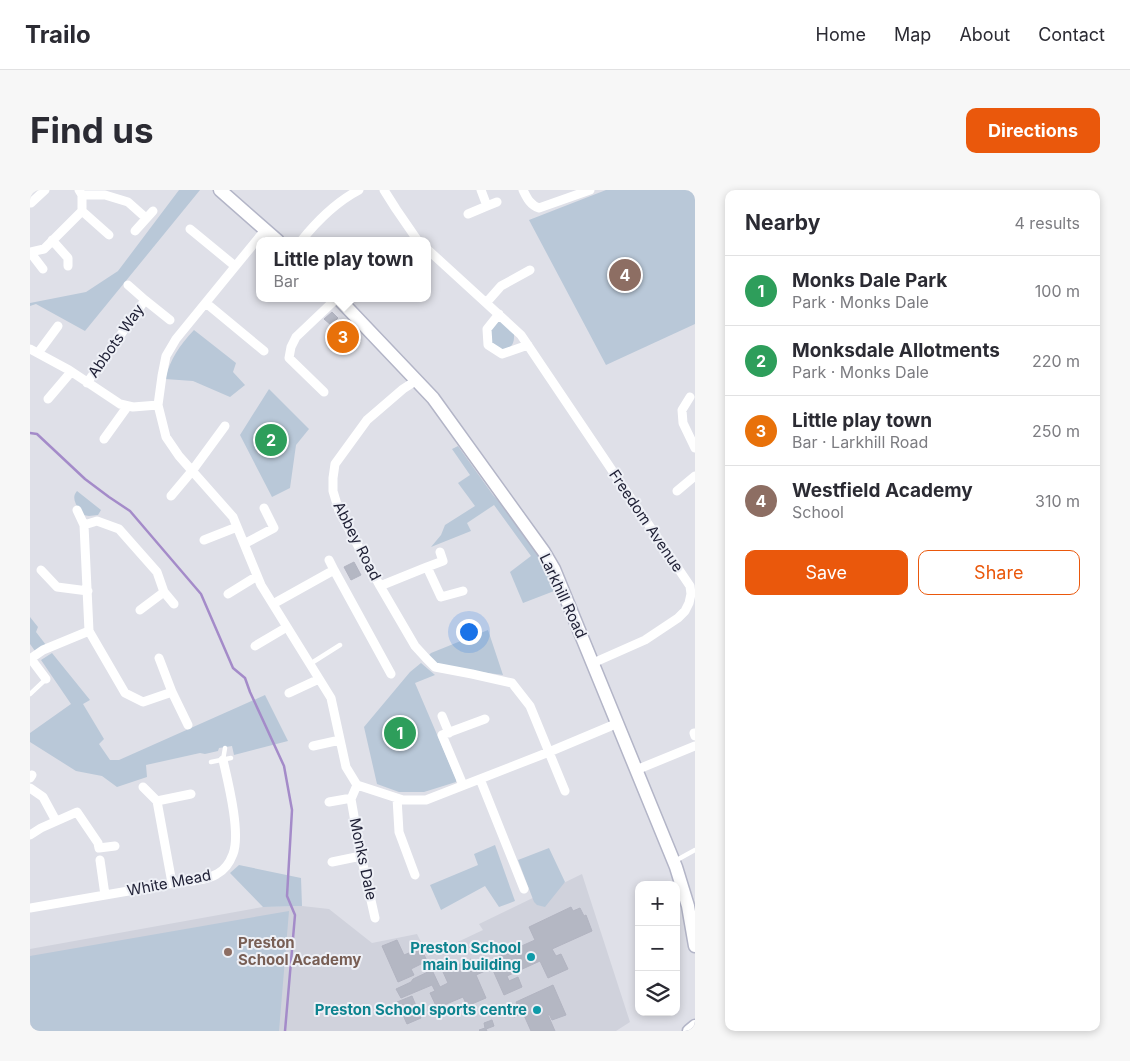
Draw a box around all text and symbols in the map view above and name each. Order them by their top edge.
text: Trailo [25,20,91,49]
text: Home [816,24,866,45]
text: Map [894,24,931,45]
text: About [959,24,1010,45]
text: Contact [1038,24,1105,45]
button: Directions [966,108,1100,153]
text: Find us [30,109,154,151]
text: Nearby [745,210,820,235]
text: 4 results [1015,213,1080,233]
popup [256,237,431,302]
text: Little play town [273,248,414,271]
pin: 4 [609,256,641,294]
text: Monks Dale Park [792,269,947,292]
text: Bar [273,271,299,291]
text: 1 [758,281,764,301]
text: 100 m [1035,281,1080,301]
text: Park · Monks Dale [792,292,929,312]
street label: Abbots Way [83,300,148,381]
pin: 3 [327,318,359,356]
text: Monksdale Allotments [792,339,1000,362]
text: 2 [756,351,766,371]
text: 220 m [1032,351,1080,371]
text: Park · Monks Dale [792,362,929,382]
text: Little play town [792,409,932,432]
pin: 2 [255,421,287,459]
text: 3 [756,421,766,441]
text: 250 m [1032,421,1080,441]
text: Bar · Larkhill Road [792,432,928,452]
street label: Freedom Avenue [605,466,688,576]
text: Westfield Academy [792,479,973,502]
text: 4 [756,491,766,511]
text: 310 m [1035,491,1080,511]
street label: Abbey Road [329,498,385,583]
text: School [792,502,844,522]
street label: Larkhill Road [536,550,591,641]
button: Save [745,550,908,595]
button: Share [918,550,1080,595]
your location [456,619,482,645]
pin: 1 [384,714,416,752]
street label: Monks Dale [346,816,381,902]
street label: White Mead [125,865,212,900]
map controls [635,881,680,1016]
button: + [635,881,680,926]
button: − [635,926,680,971]
place label: Preston School Academy [238,933,361,969]
place label: Preston School main building [410,938,521,974]
marker: Preston School Academy [222,946,234,958]
marker: Preston School main building [525,951,537,963]
button: layers [635,971,680,1016]
place label: Preston School sports centre [315,1000,527,1019]
marker: Preston School sports centre [531,1004,543,1016]

